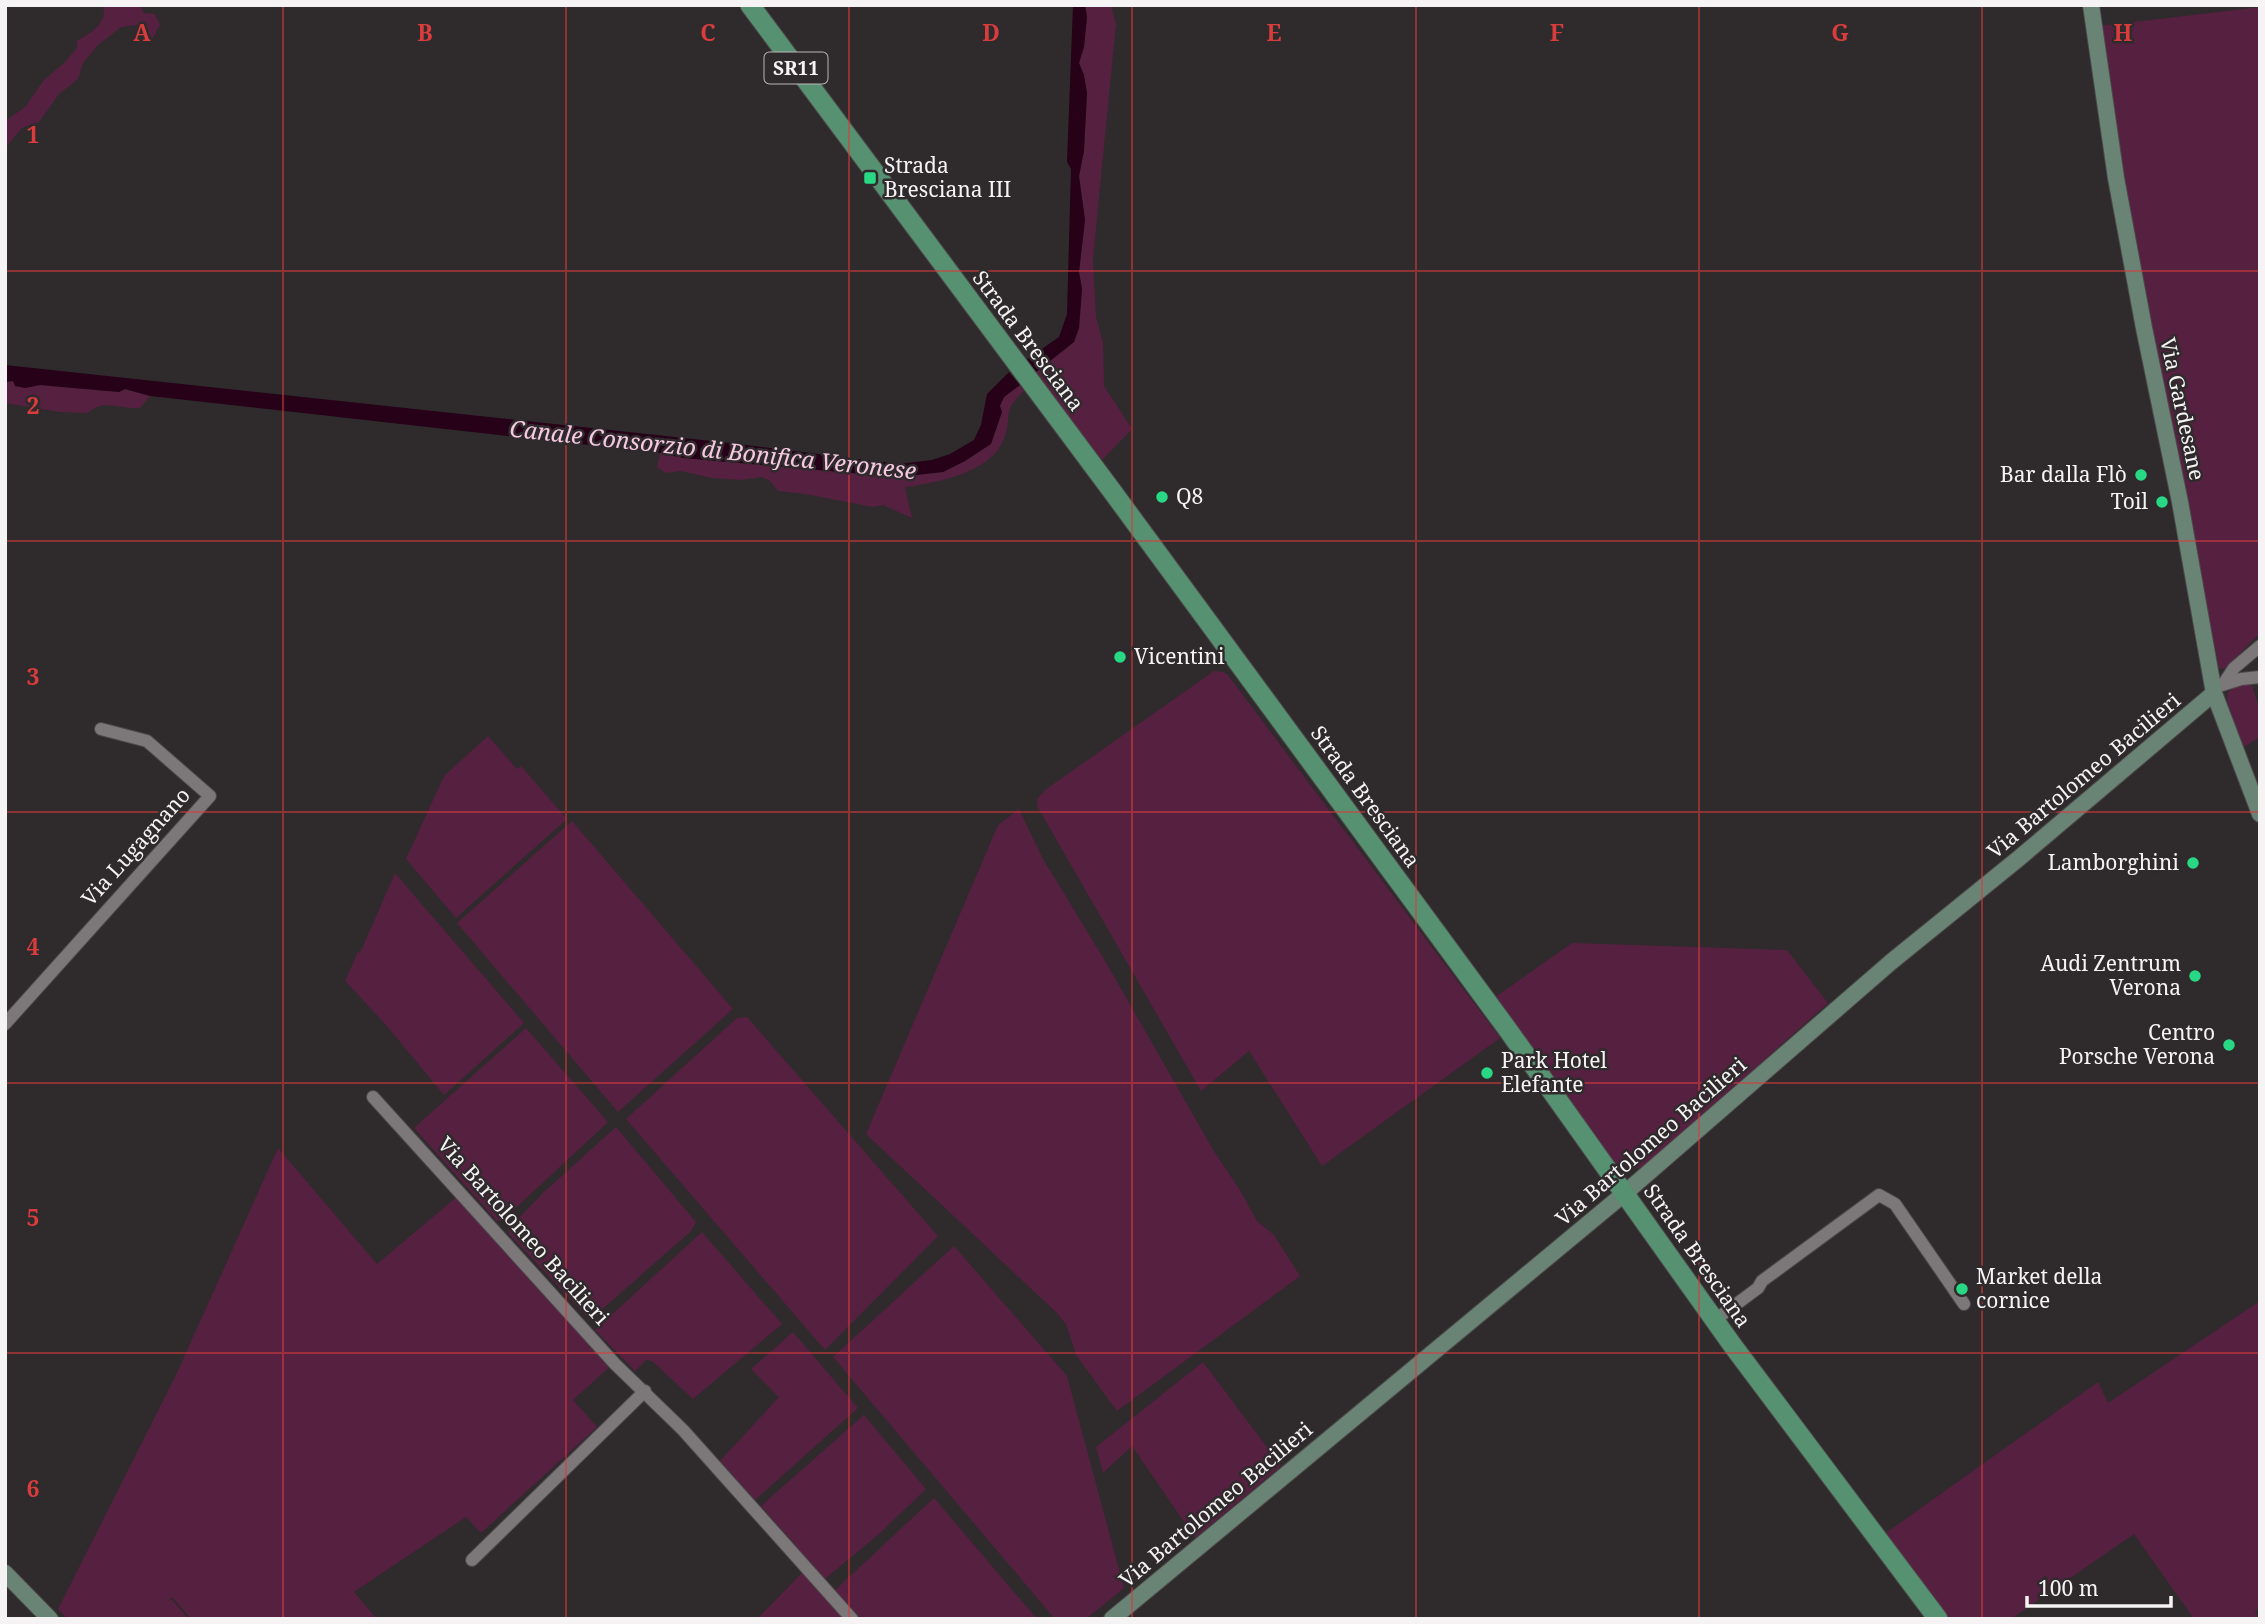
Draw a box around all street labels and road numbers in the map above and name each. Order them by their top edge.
road number: SR11 [764,52,828,83]
street label: Strada Bresciana [967,265,1091,416]
street label: Via Gardesane [2154,335,2212,483]
street label: Via Bartolomeo Bacilieri [1981,686,2186,864]
street label: Strada Bresciana [1305,720,1427,873]
street label: Via Lugagnano [75,781,196,911]
street label: Via Bartolomeo Bacilieri [1549,1050,1752,1232]
street label: Via Bartolomeo Bacilieri [432,1130,616,1331]
street label: Strada Bresciana [1638,1178,1758,1333]
street label: Via Bartolomeo Bacilieri [1113,1415,1318,1593]

